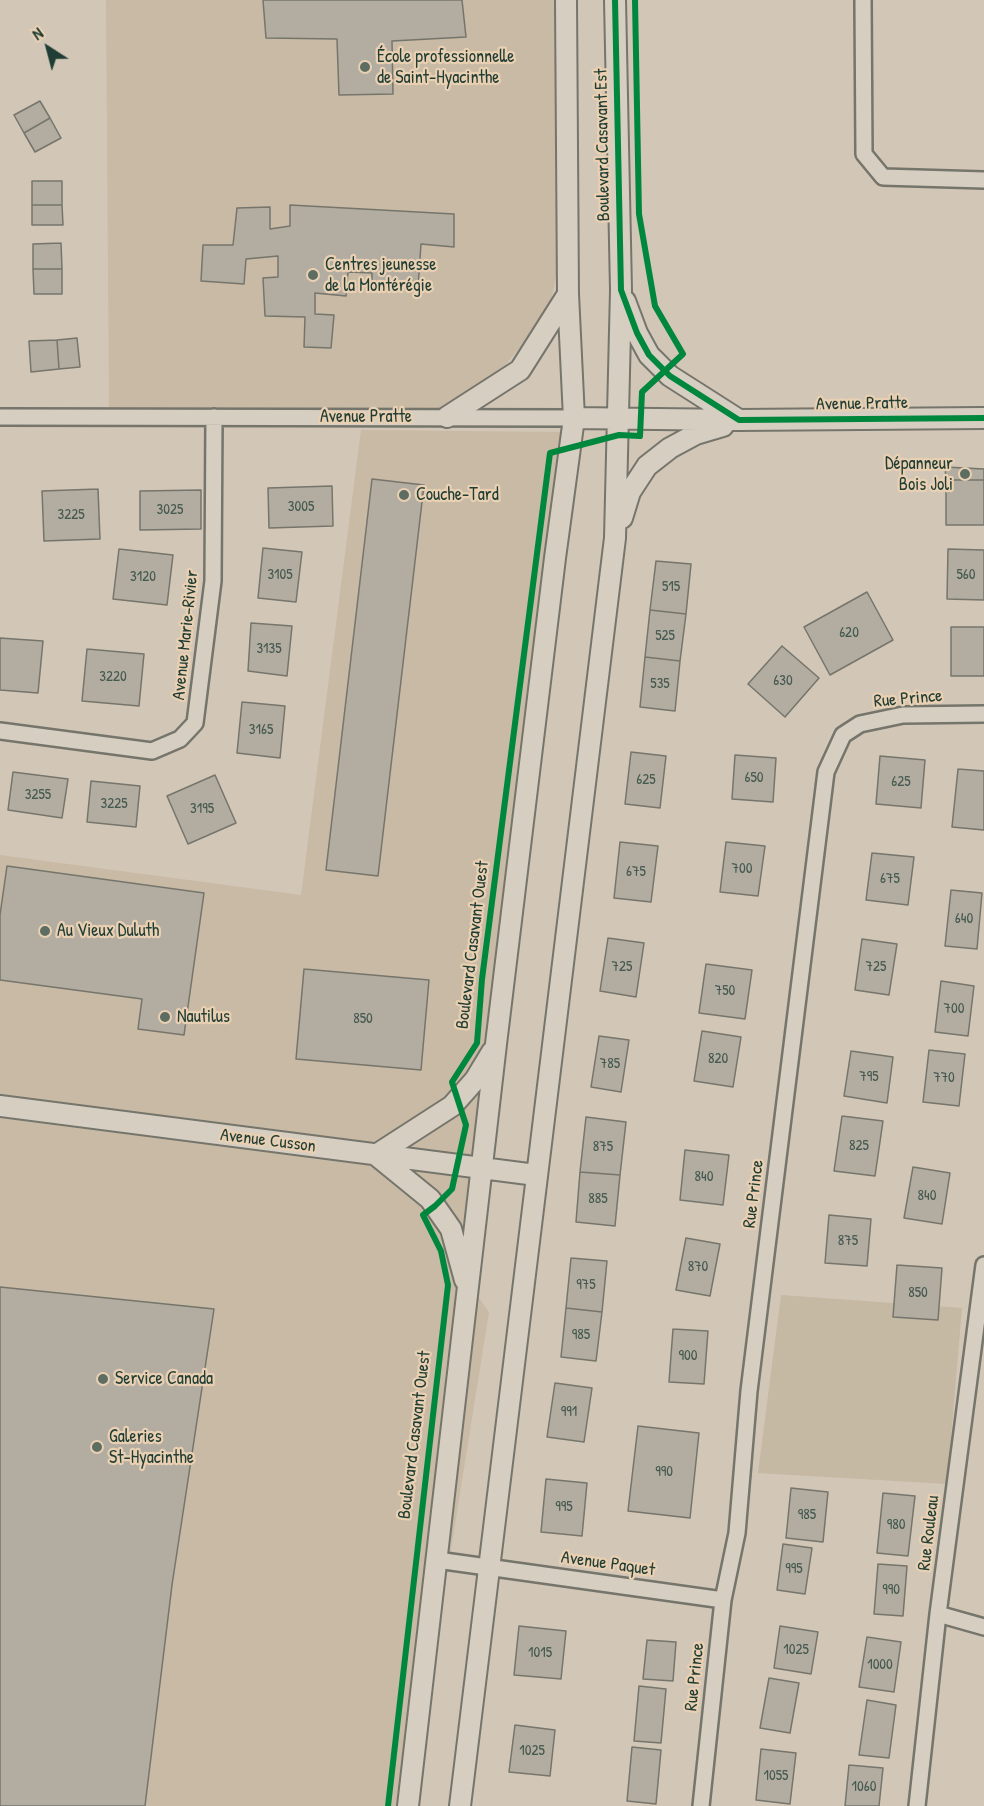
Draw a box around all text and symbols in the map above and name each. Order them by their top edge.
north arrow [18,18,78,78]
text: N [28,22,47,45]
place label: École professionnelle de Saint-Hyacinthe [377,46,514,88]
marker: École professionnelle de Saint-Hyacinthe [358,60,372,74]
street label: Boulevard Casavant Est [591,69,615,221]
place label: Centres jeunesse de la Montérégie [325,254,436,296]
marker: Centres jeunesse de la Montérégie [306,268,320,282]
street label: Avenue Pratte [816,392,908,416]
street label: Avenue Pratte [320,406,412,428]
place label: Dépanneur Bois Joli [885,453,953,496]
marker: Dépanneur Bois Joli [958,467,972,481]
place label: Couche-Tard [416,484,499,506]
marker: Couche-Tard [397,488,411,502]
house number: 3005 [288,498,314,516]
house number: 3025 [157,501,183,519]
house number: 3225 [57,506,85,524]
house number: 3105 [267,566,293,584]
house number: 560 [956,566,976,584]
house number: 3120 [130,568,156,586]
street label: Avenue Marie-Rivier [168,569,204,701]
house number: 515 [662,578,680,596]
house number: 620 [839,624,859,642]
house number: 525 [655,627,675,645]
house number: 3135 [256,640,282,658]
house number: 3220 [99,668,127,686]
house number: 630 [773,672,793,690]
house number: 535 [650,675,670,693]
street label: Rue Prince [873,685,943,713]
house number: 3165 [249,721,273,739]
house number: 650 [744,769,764,787]
house number: 625 [636,771,656,789]
house number: 625 [891,773,911,791]
house number: 3255 [25,786,51,804]
house number: 3225 [100,795,128,813]
house number: 3195 [190,800,214,818]
street label: Boulevard Casavant Ouest [452,860,494,1030]
house number: 700 [732,860,752,878]
house number: 675 [626,863,646,881]
house number: 675 [880,870,900,888]
house number: 640 [955,910,973,928]
place label: Au Vieux Duluth [57,920,159,942]
marker: Au Vieux Duluth [38,924,52,938]
house number: 725 [612,958,632,976]
house number: 725 [866,958,886,976]
house number: 750 [715,982,735,1000]
house number: 700 [944,1000,964,1018]
place label: Nautilus [177,1006,230,1028]
marker: Nautilus [158,1010,172,1024]
house number: 850 [353,1010,373,1028]
house number: 820 [708,1050,728,1068]
house number: 785 [600,1055,620,1073]
house number: 795 [859,1068,879,1086]
house number: 770 [933,1069,955,1087]
street label: Avenue Cusson [219,1124,317,1158]
house number: 825 [849,1137,869,1155]
house number: 875 [593,1138,613,1156]
street label: Rue Prince [739,1159,769,1229]
house number: 840 [695,1168,713,1186]
house number: 840 [918,1187,936,1205]
house number: 885 [588,1190,608,1208]
house number: 875 [838,1232,858,1250]
house number: 870 [688,1258,708,1276]
house number: 975 [576,1276,596,1294]
house number: 850 [908,1284,928,1302]
house number: 985 [572,1326,590,1344]
house number: 900 [679,1347,697,1365]
street label: Boulevard Casavant Ouest [394,1350,436,1520]
place label: Service Canada [115,1368,213,1390]
marker: Service Canada [96,1372,110,1386]
house number: 991 [561,1403,577,1421]
place label: Galeries St-Hyacinthe [109,1426,194,1468]
marker: Galeries St-Hyacinthe [90,1440,104,1454]
house number: 990 [655,1463,673,1481]
street label: Rue Rouleau [914,1494,944,1572]
house number: 995 [555,1498,573,1516]
house number: 985 [798,1506,816,1524]
house number: 980 [887,1516,905,1534]
street label: Avenue Paquet [560,1547,656,1581]
house number: 995 [785,1560,803,1578]
house number: 990 [882,1581,900,1599]
house number: 1025 [783,1641,809,1659]
street label: Rue Prince [681,1642,709,1712]
house number: 1015 [528,1644,552,1662]
house number: 1000 [867,1656,893,1674]
house number: 1025 [519,1742,545,1760]
house number: 1055 [764,1767,788,1785]
house number: 1060 [852,1778,876,1796]

